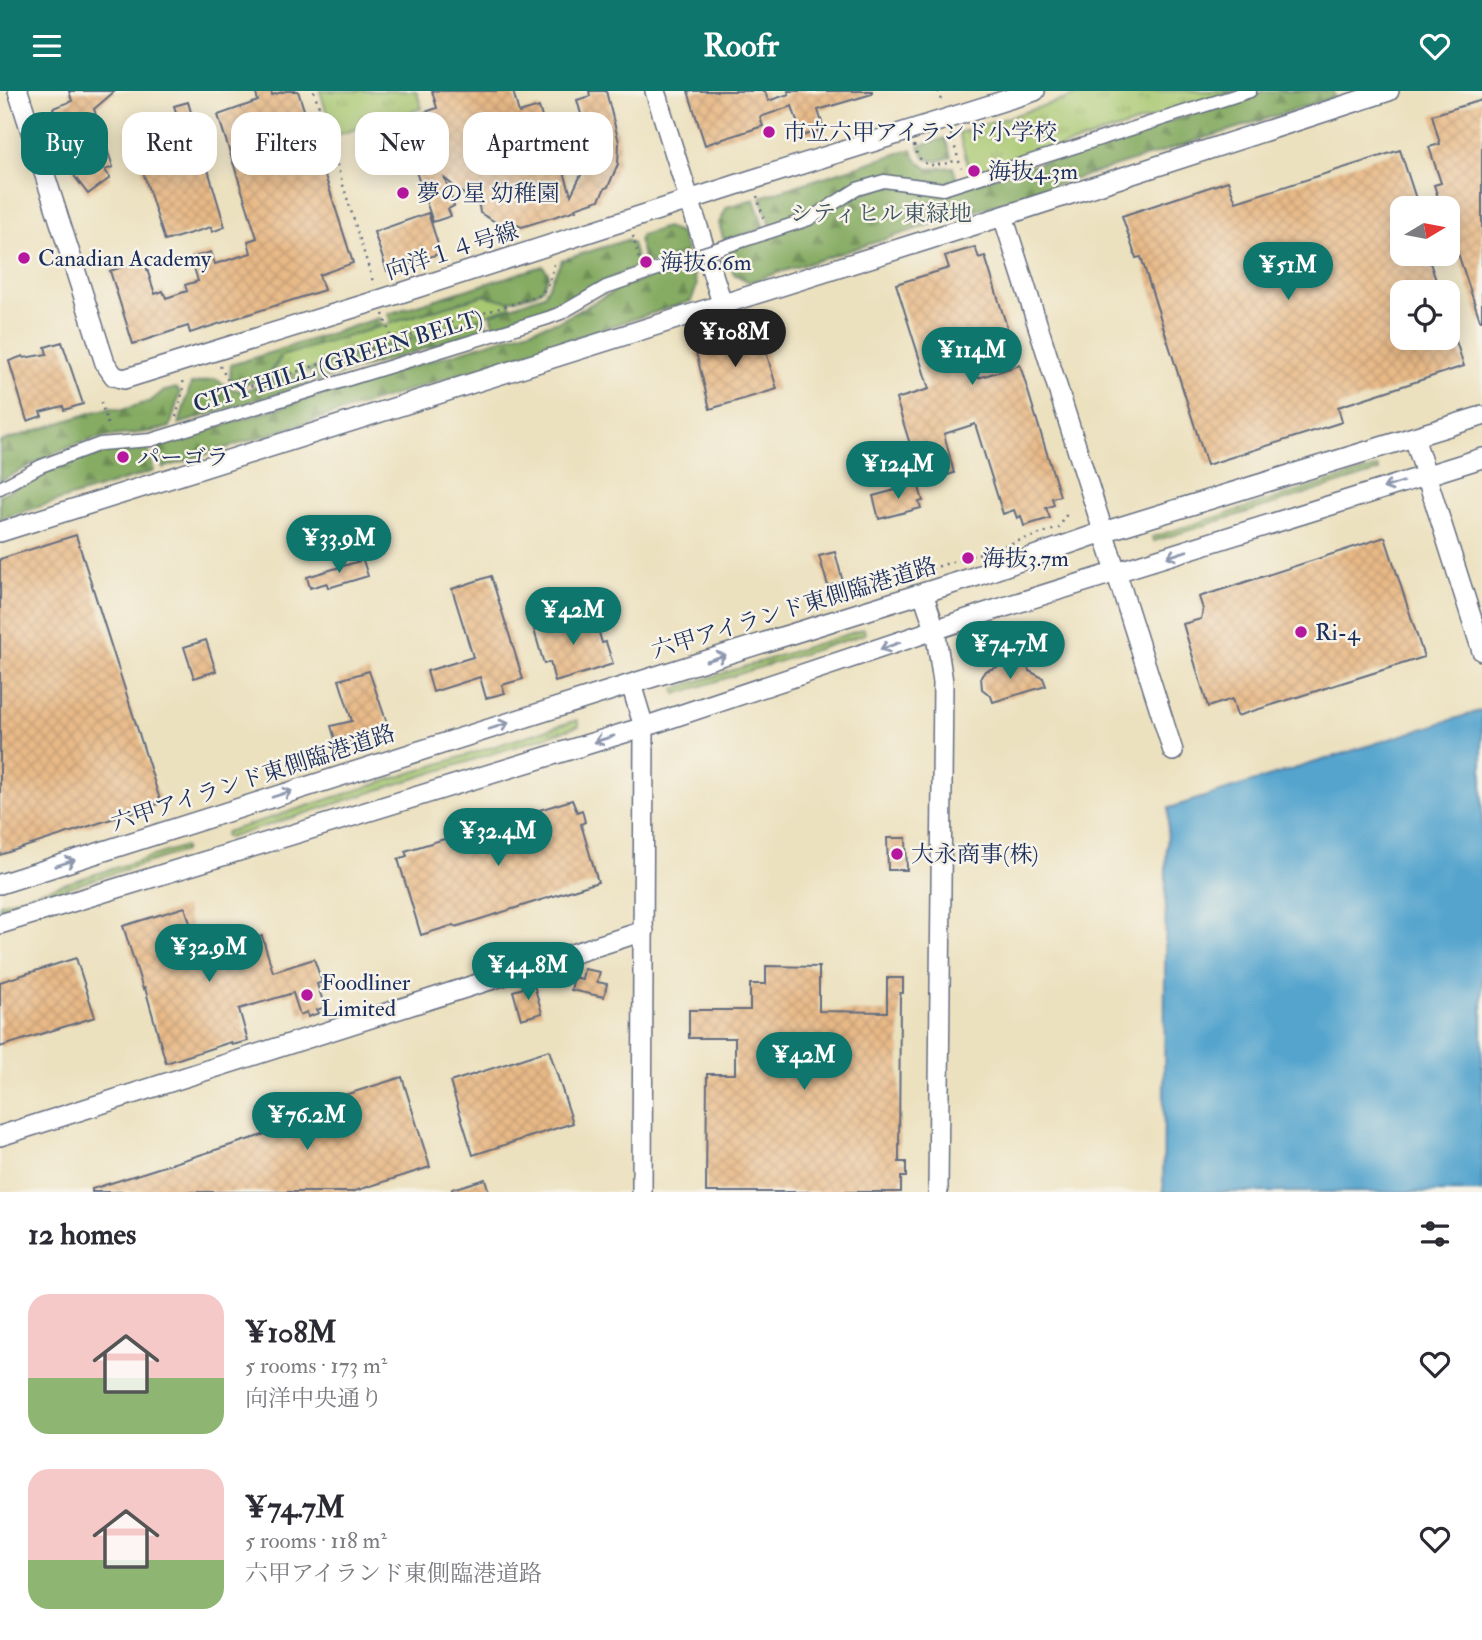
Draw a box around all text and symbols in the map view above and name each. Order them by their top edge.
text: Roofr [703,26,779,66]
icon: menu [28,27,66,65]
icon: heart [1416,27,1454,65]
chip: Buy [21,112,108,175]
chip: Rent [122,112,217,175]
chip: Filters [231,112,341,175]
chip: New [355,112,449,175]
chip: Apartment [463,112,613,175]
place label: 市立六甲アイランド小学校 [783,118,1057,147]
marker: 市立六甲アイランド小学校 [761,124,777,140]
place label: 海抜4.3m [988,157,1078,186]
marker: 海抜4.3m [966,163,982,179]
place label: 夢の星 幼稚園 [417,179,560,208]
marker: 夢の星 幼稚園 [395,185,411,201]
north arrow [1390,196,1460,266]
map controls [1390,196,1460,350]
park label: シティヒル東緑地 [790,199,972,228]
street label: 向洋１４号線 [382,216,522,286]
pin: ¥51M [1247,243,1329,302]
place label: Canadian Academy [38,244,212,273]
place label: 海抜6.6m [660,248,752,277]
marker: Canadian Academy [16,250,32,266]
text: ¥51M [1259,250,1317,279]
marker: 海抜6.6m [638,254,654,270]
button: locate [1390,280,1460,350]
street label: CITY HILL (GREEN BELT) [190,303,486,419]
pin: ¥108M [686,309,784,369]
text: ¥108M [700,317,770,346]
pin: ¥114M [923,327,1021,387]
text: ¥114M [938,335,1006,364]
pin: ¥124M [849,441,947,501]
place label: パーゴラ [137,443,229,472]
marker: パーゴラ [115,449,131,465]
text: ¥124M [862,449,934,478]
one-way arrow [1383,480,1405,493]
pin: ¥33.9M [282,515,396,575]
text: ¥33.9M [302,523,376,552]
place label: 海抜3.7m [982,544,1069,573]
one-way arrow [1166,549,1188,561]
marker: 海抜3.7m [960,550,976,566]
street label: 六甲アイランド東側臨港道路 [648,551,940,665]
pin: ¥42M [532,587,614,647]
text: ¥42M [541,595,605,624]
place label: Ri-4 [1315,618,1361,647]
pin: ¥74.7M [953,621,1067,681]
marker: Ri-4 [1293,624,1309,640]
text: ¥74.7M [972,629,1048,658]
one-way arrow [879,640,901,653]
one-way arrow [704,650,726,663]
street label: 六甲アイランド東側臨港道路 [107,718,399,838]
one-way arrow [487,718,509,731]
one-way arrow [593,734,615,747]
one-way arrow [271,787,293,800]
pin: ¥32.4M [441,809,555,868]
text: ¥32.4M [459,816,537,845]
place label: 大永商事(株) [911,840,1039,869]
marker: 大永商事(株) [889,846,905,862]
one-way arrow [54,856,76,869]
pin: ¥32.9M [152,925,266,984]
text: ¥32.9M [171,932,247,961]
pin: ¥44.8M [471,943,585,1002]
text: ¥44.8M [488,950,568,979]
place label: Foodliner Limited [321,968,411,1023]
marker: Foodliner Limited [299,987,315,1003]
pin: ¥42M [763,1033,845,1092]
text: ¥42M [772,1040,836,1069]
pin: ¥76.2M [250,1093,364,1152]
text: ¥76.2M [268,1100,346,1129]
icon: filters [1416,1215,1454,1253]
text: 12 homes [28,1216,136,1253]
text: ¥108M [245,1314,337,1351]
icon: home [84,1322,168,1406]
icon: heart [1416,1345,1454,1383]
text: 5 rooms · 173 m² [245,1351,387,1380]
text: 向洋中央通り [245,1384,383,1413]
text: ¥74.7M [245,1489,345,1526]
icon: home [84,1497,168,1581]
icon: heart [1416,1520,1454,1558]
text: 5 rooms · 118 m² [245,1526,387,1555]
text: 六甲アイランド東側臨港道路 [245,1559,542,1588]

